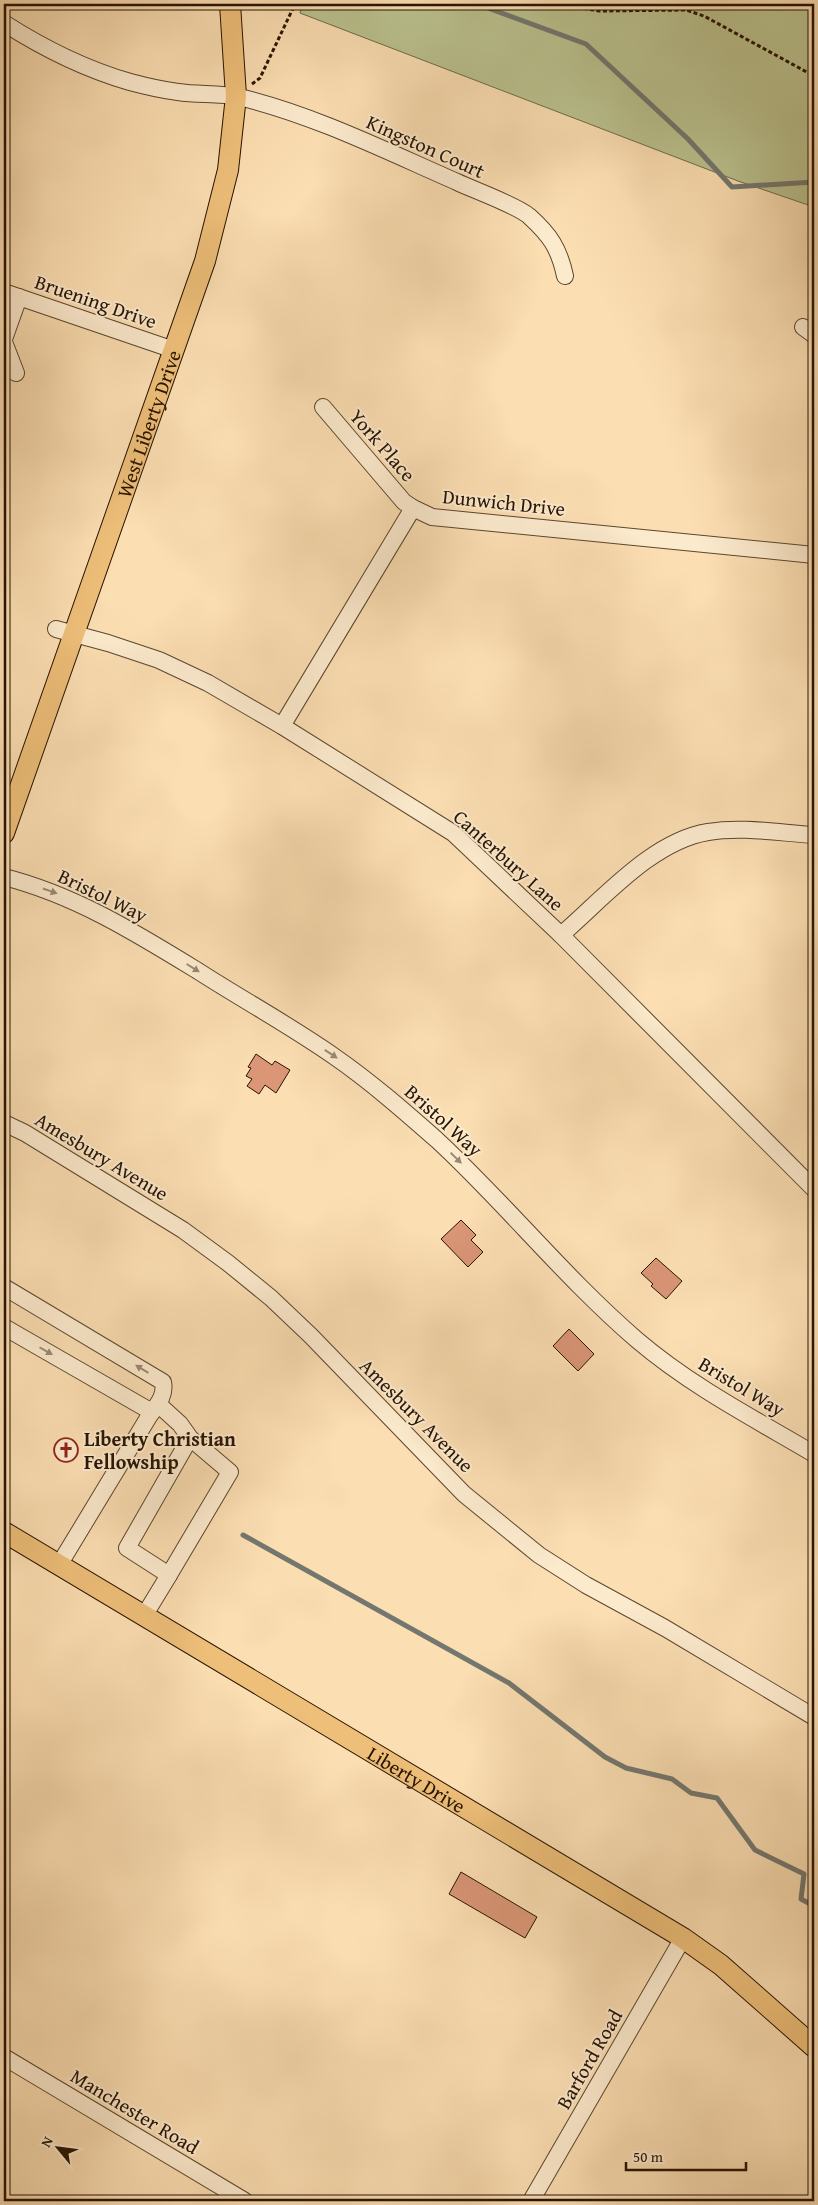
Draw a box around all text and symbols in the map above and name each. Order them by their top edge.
street label: Kingston Court [362,107,490,185]
street label: Bruening Drive [31,267,161,335]
street label: West Liberty Drive [109,346,187,501]
street label: York Place [343,402,423,488]
street label: Dunwich Drive [441,481,567,523]
street label: Canterbury Lane [447,802,571,918]
street label: Bristol Way [53,861,153,929]
one-way arrow [43,888,58,895]
one-way arrow [186,964,200,973]
one-way arrow [324,1050,338,1059]
street label: Bristol Way [399,1077,489,1163]
street label: Amesbury Avenue [30,1105,174,1207]
one-way arrow [449,1152,461,1164]
one-way arrow [39,1347,53,1356]
street label: Bristol Way [693,1349,791,1423]
street label: Amesbury Avenue [353,1351,481,1479]
one-way arrow [135,1365,149,1374]
place label: Liberty Christian Fellowship [84,1424,236,1476]
church icon: Liberty Christian Fellowship [53,1437,79,1463]
street label: Liberty Drive [362,1738,471,1819]
street label: Barford Road [549,2004,629,2114]
street label: Manchester Road [65,2061,205,2161]
north arrow [32,2122,82,2172]
text: N [36,2132,58,2151]
scale bar [626,2140,746,2172]
text: 50 m [633,2146,664,2167]

